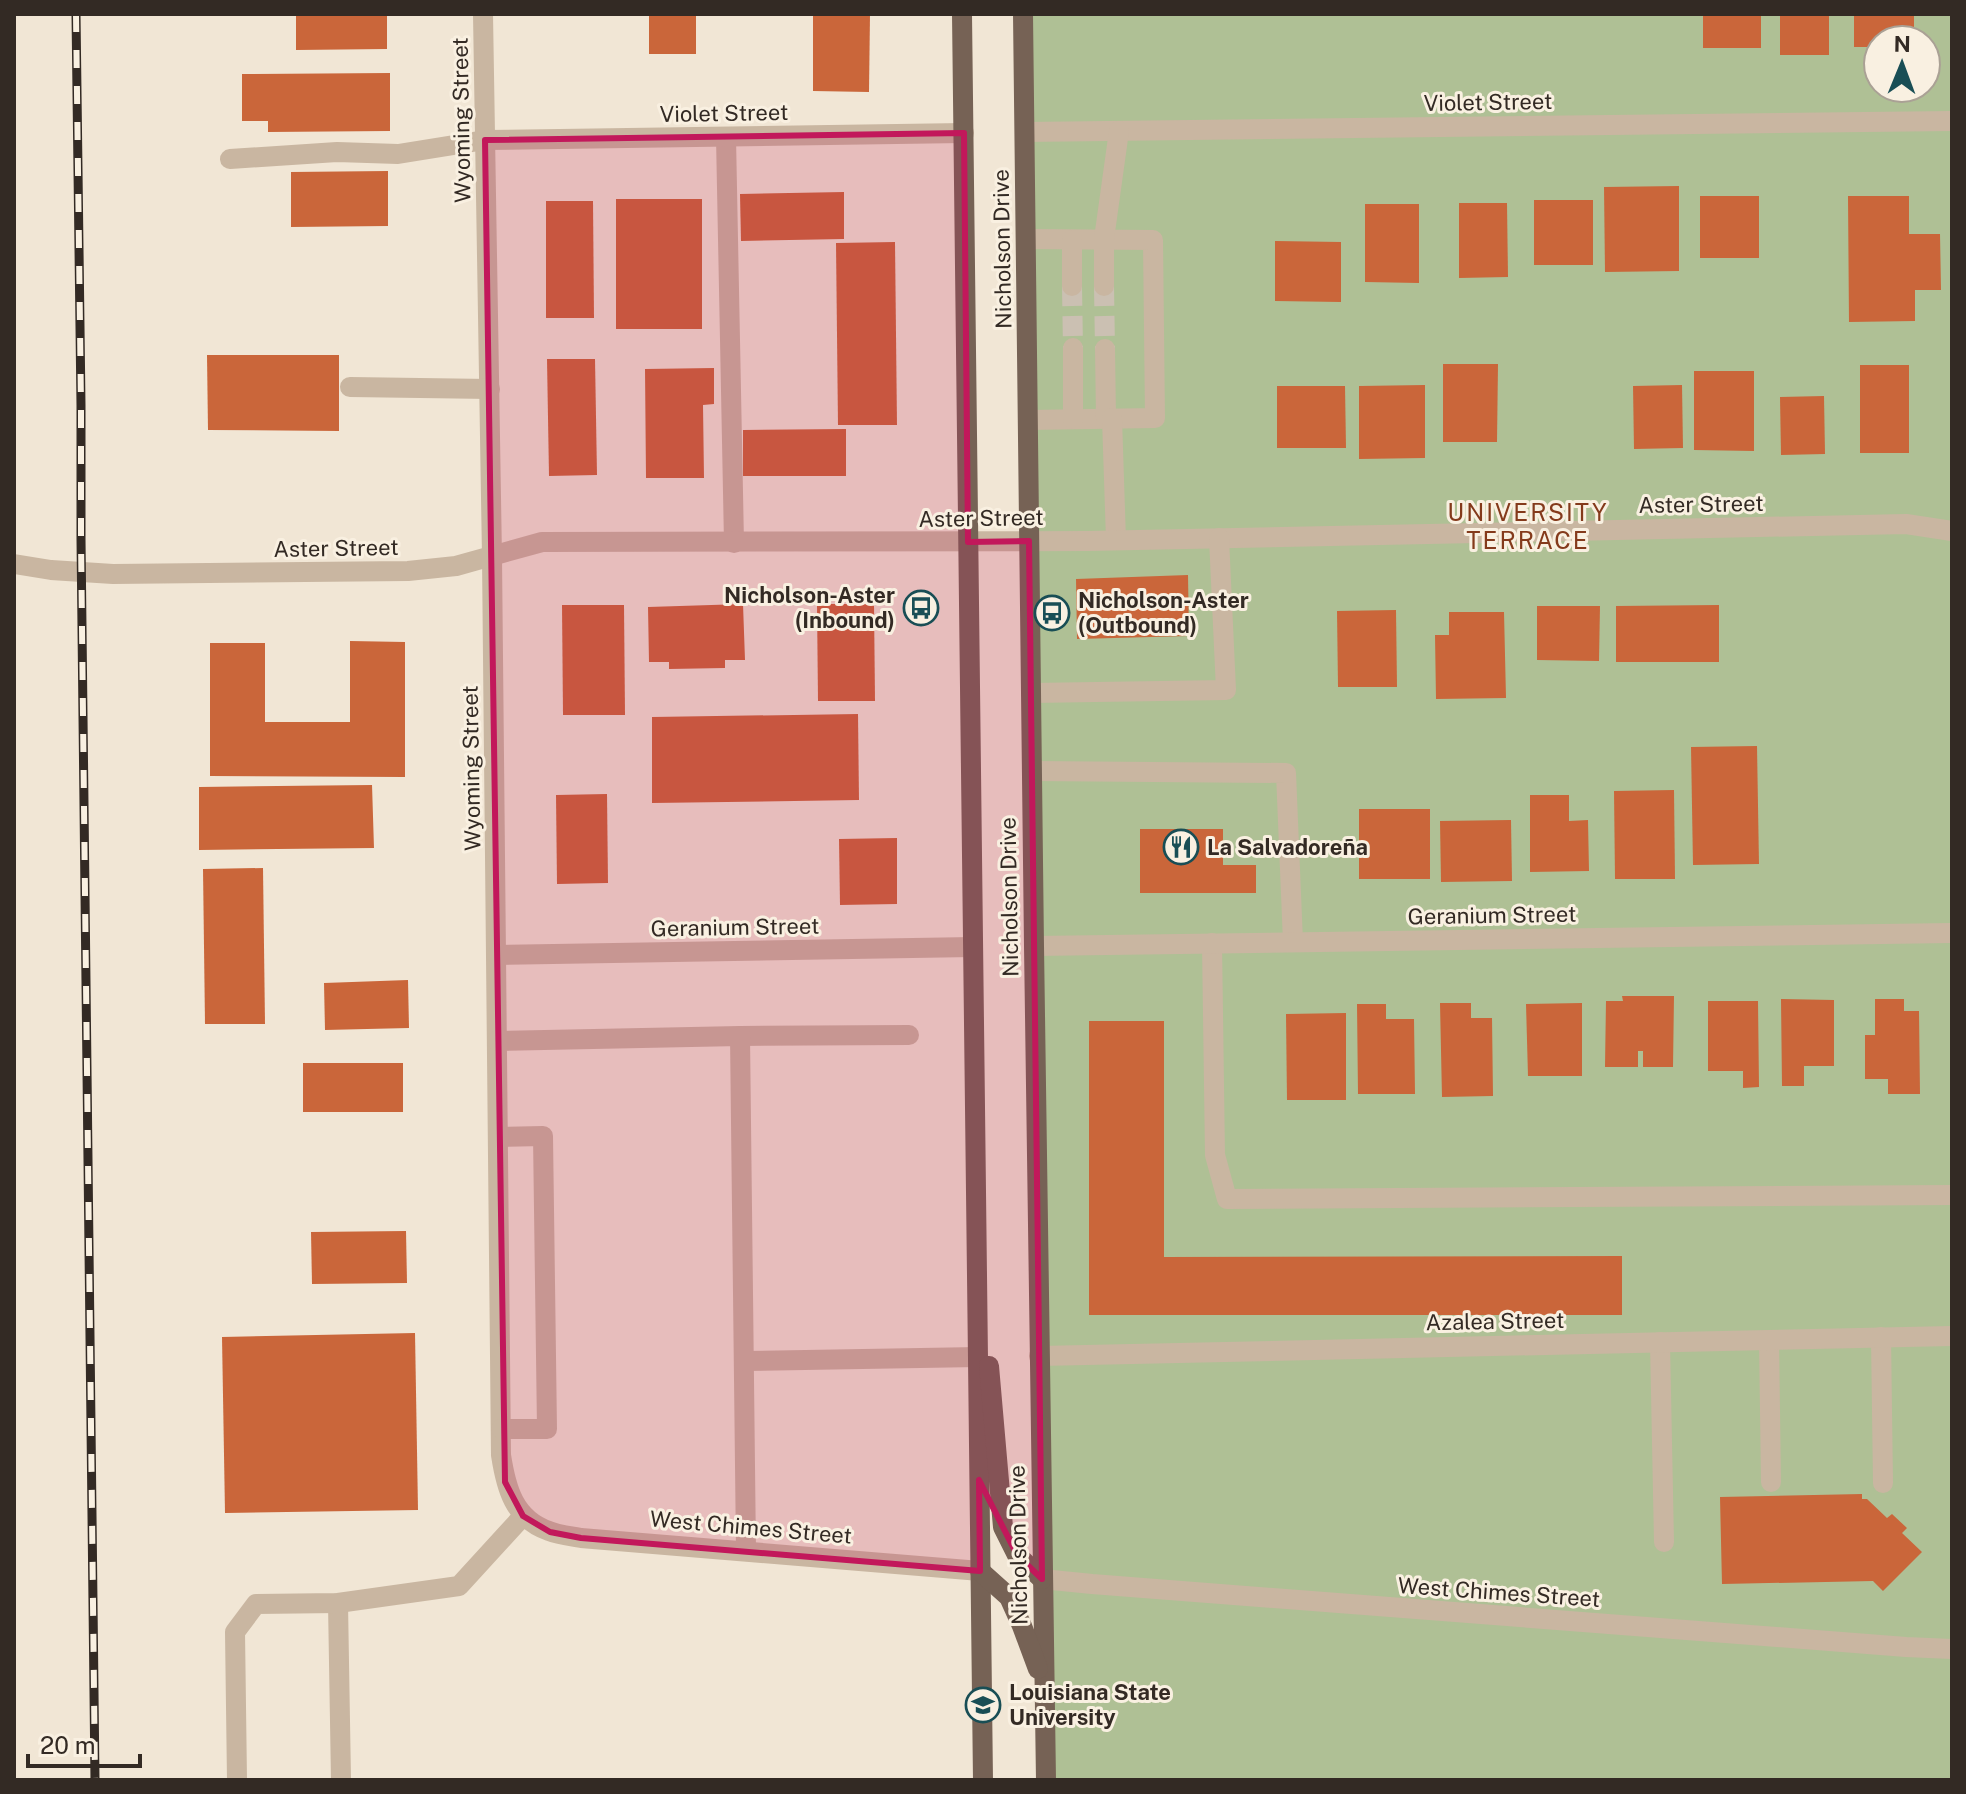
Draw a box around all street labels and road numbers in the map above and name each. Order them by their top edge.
street label: Wyoming Street [447,37,475,203]
street label: Violet Street [1423,88,1553,116]
street label: Violet Street [659,99,789,127]
street label: Nicholson Drive [988,169,1016,329]
street label: Aster Street [1638,490,1764,518]
street label: Aster Street [918,504,1044,532]
street label: Aster Street [273,534,399,562]
street label: Wyoming Street [457,685,485,851]
street label: Nicholson Drive [995,817,1023,977]
street label: Geranium Street [1407,901,1577,929]
street label: Geranium Street [650,913,820,941]
street label: Azalea Street [1425,1307,1565,1335]
street label: Nicholson Drive [1004,1465,1032,1625]
street label: West Chimes Street [649,1505,853,1549]
street label: West Chimes Street [1397,1572,1601,1612]

